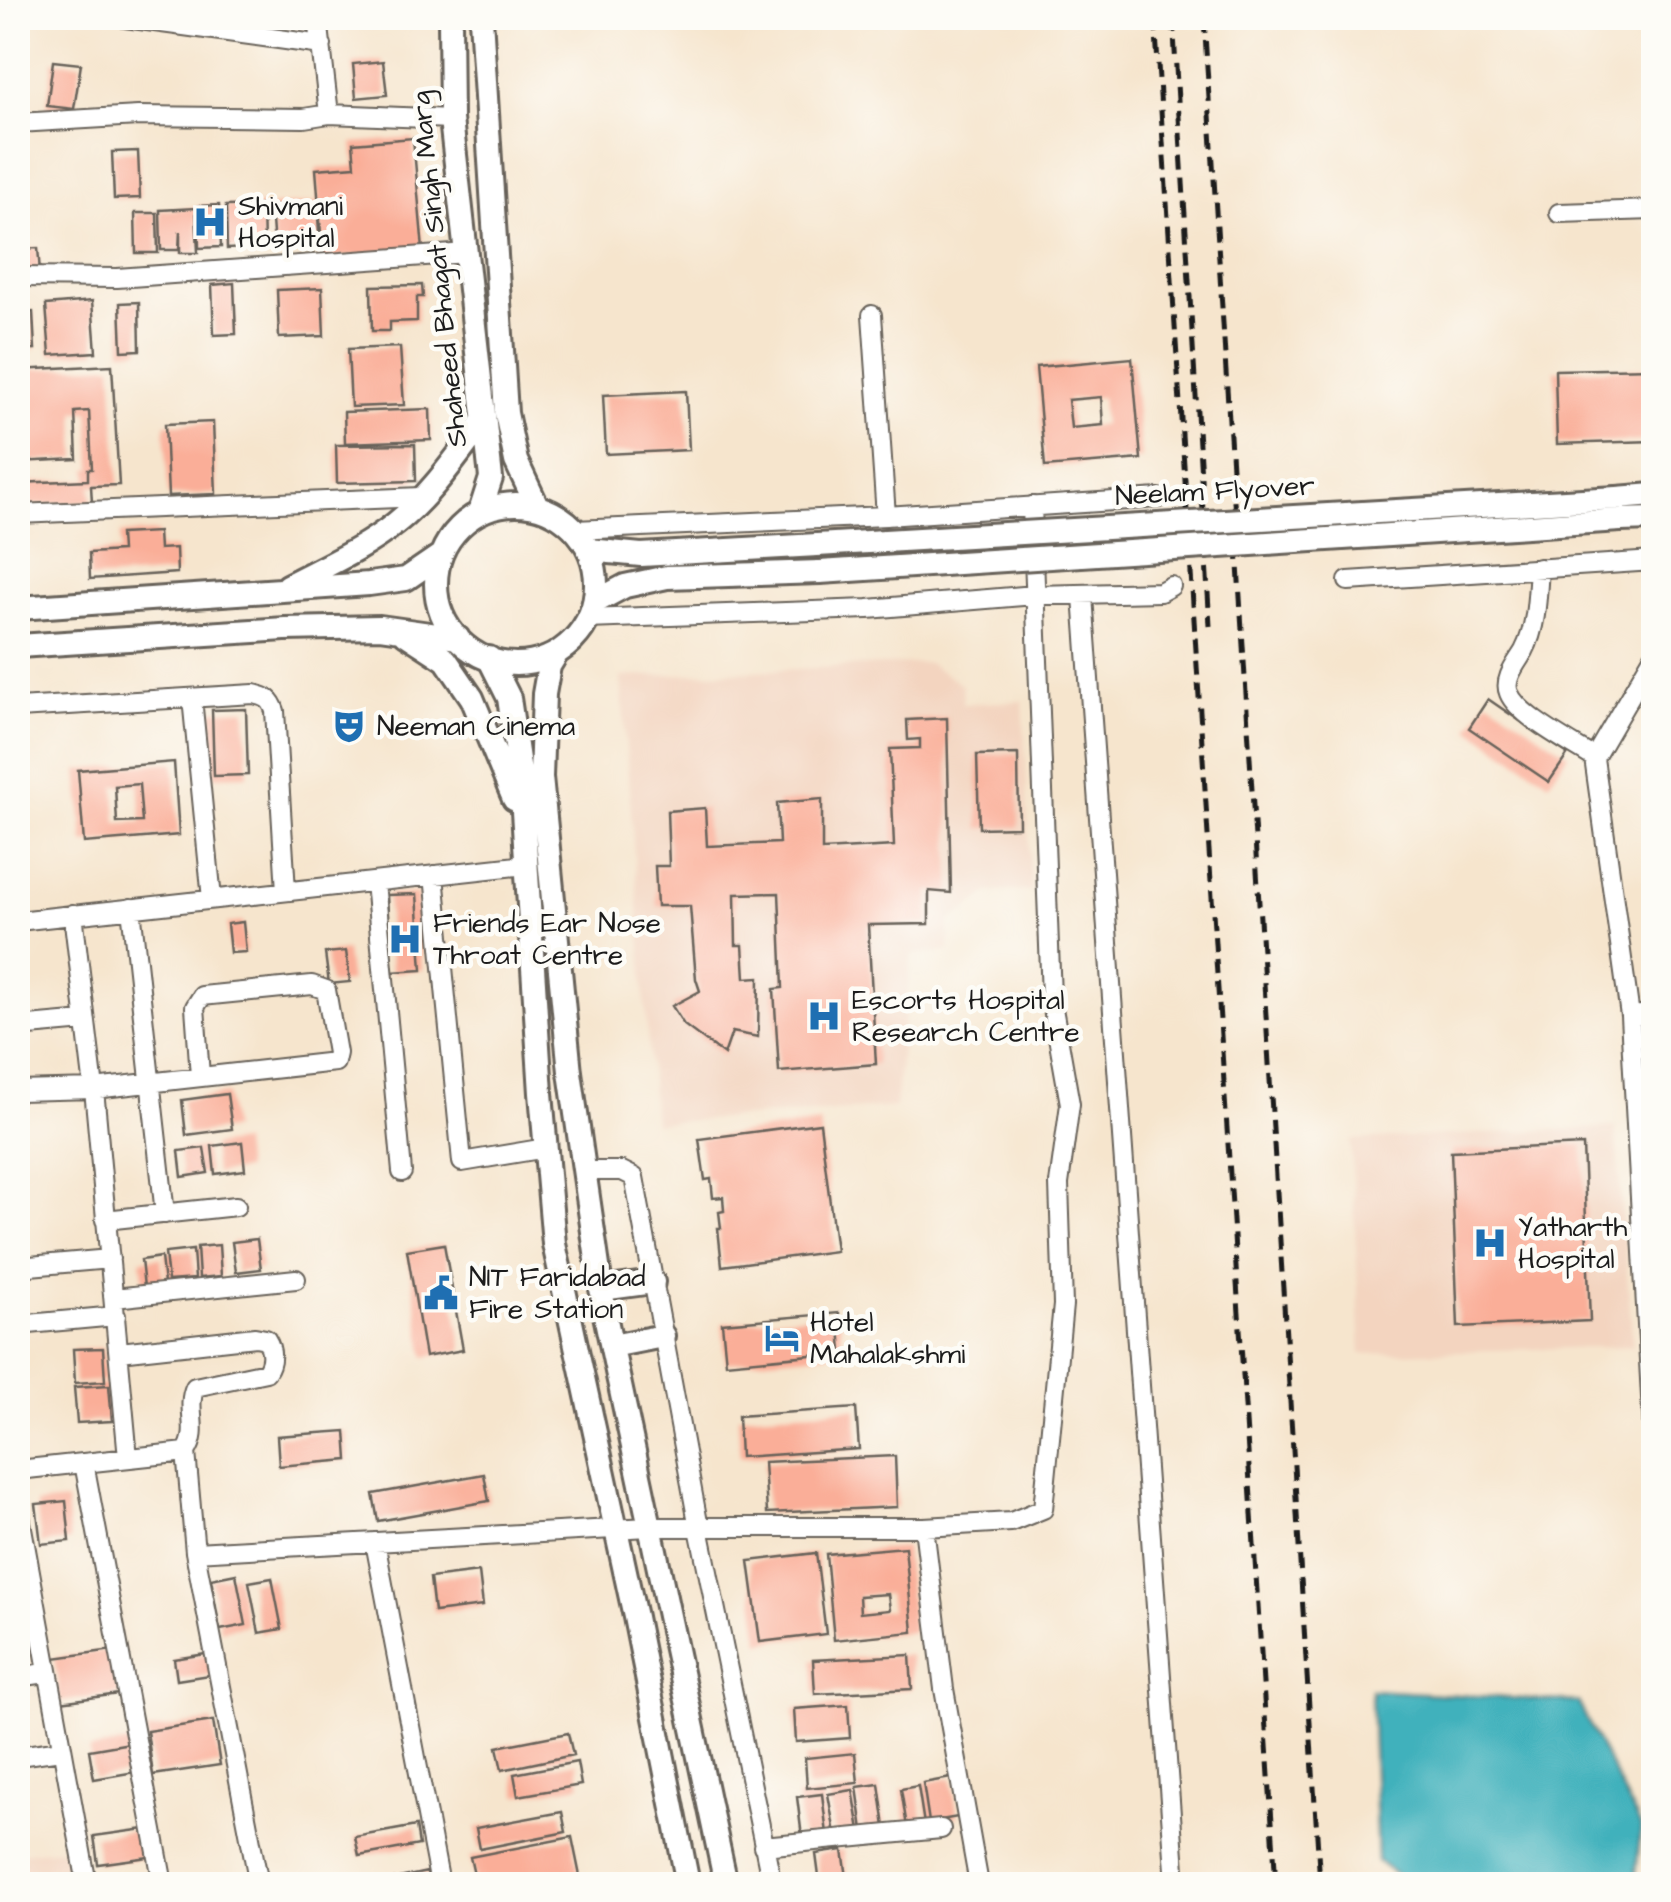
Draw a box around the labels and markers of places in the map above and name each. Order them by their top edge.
place label: Shivmani Hospital [238,187,343,258]
hospital icon: Shivmani Hospital [191,203,229,241]
theatre icon: Neeman Cinema [330,707,368,745]
place label: Neeman Cinema [377,707,575,746]
place label: Friends Ear Nose Throat Centre [433,904,661,975]
hospital icon: Friends Ear Nose Throat Centre [386,920,424,958]
place label: Escorts Hospital Research Centre [852,981,1080,1052]
hospital icon: Escorts Hospital Research Centre [805,997,843,1035]
place label: Yatharth Hospital [1518,1208,1627,1279]
hospital icon: Yatharth Hospital [1471,1224,1509,1262]
place label: NIT Faridabad Fire Station [469,1258,646,1329]
public building icon: NIT Faridabad Fire Station [422,1274,460,1312]
place label: Hotel Mahalakshmi [810,1303,965,1374]
hotel icon: Hotel Mahalakshmi [763,1319,801,1357]

